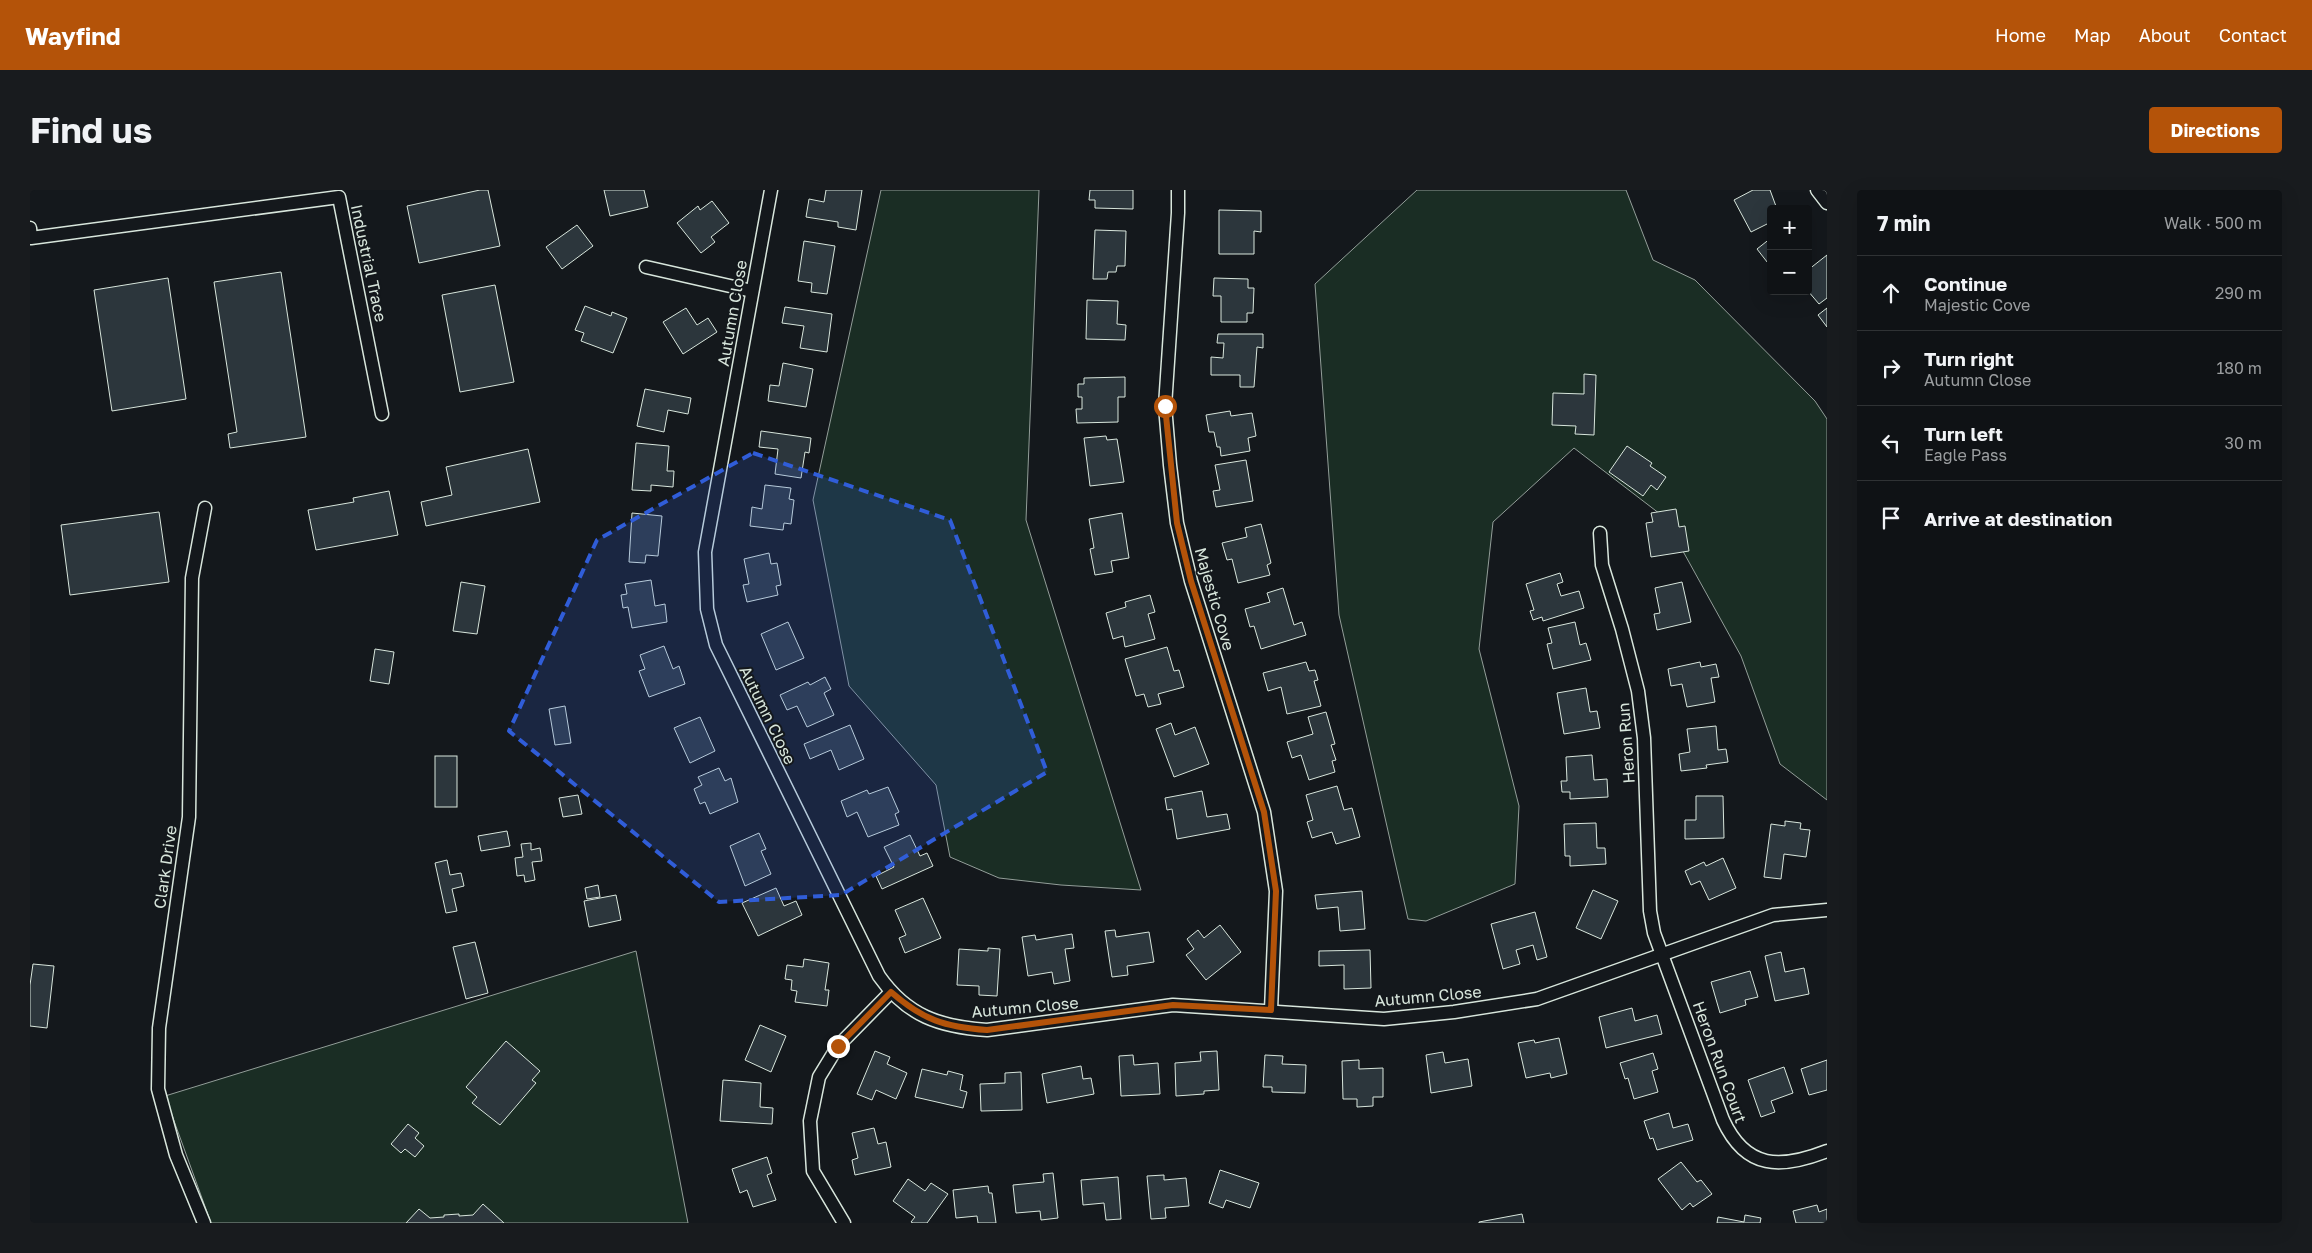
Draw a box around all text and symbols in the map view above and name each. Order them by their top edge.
text: Wayfind [25,21,121,50]
text: Home [1995,24,2046,46]
text: Map [2074,24,2111,46]
text: About [2139,24,2191,46]
text: Contact [2219,24,2287,46]
button: Directions [2149,107,2282,153]
text: Find us [30,109,152,151]
street label: Industrial Trace [347,202,391,324]
map controls [1767,205,1812,295]
button: + [1767,205,1812,250]
text: 7 min [1877,210,1931,236]
text: Walk · 500 m [2164,213,2262,233]
button: − [1767,250,1812,295]
street label: Autumn Close [713,258,751,368]
text: Continue [1924,272,2007,295]
icon: ahead [1877,279,1905,307]
text: 290 m [2215,283,2262,303]
text: Majestic Cove [1924,295,2030,315]
text: Turn right [1924,347,2014,370]
icon: right [1877,354,1905,382]
text: 180 m [2216,358,2262,378]
text: Autumn Close [1924,370,2031,390]
route start [1154,395,1177,418]
text: Turn left [1924,422,2003,445]
icon: left [1877,429,1905,457]
text: 30 m [2225,433,2262,453]
text: Eagle Pass [1924,445,2007,465]
icon: arrive [1877,504,1905,532]
text: Arrive at destination [1924,507,2112,530]
street label: Majestic Cove [1191,545,1239,653]
street label: Autumn Close [735,662,801,768]
street label: Heron Run [1613,702,1639,784]
street label: Clark Drive [149,824,181,910]
street label: Autumn Close [1374,981,1482,1011]
street label: Autumn Close [971,992,1079,1022]
street label: Heron Run Court [1689,998,1751,1126]
route end [827,1035,850,1058]

